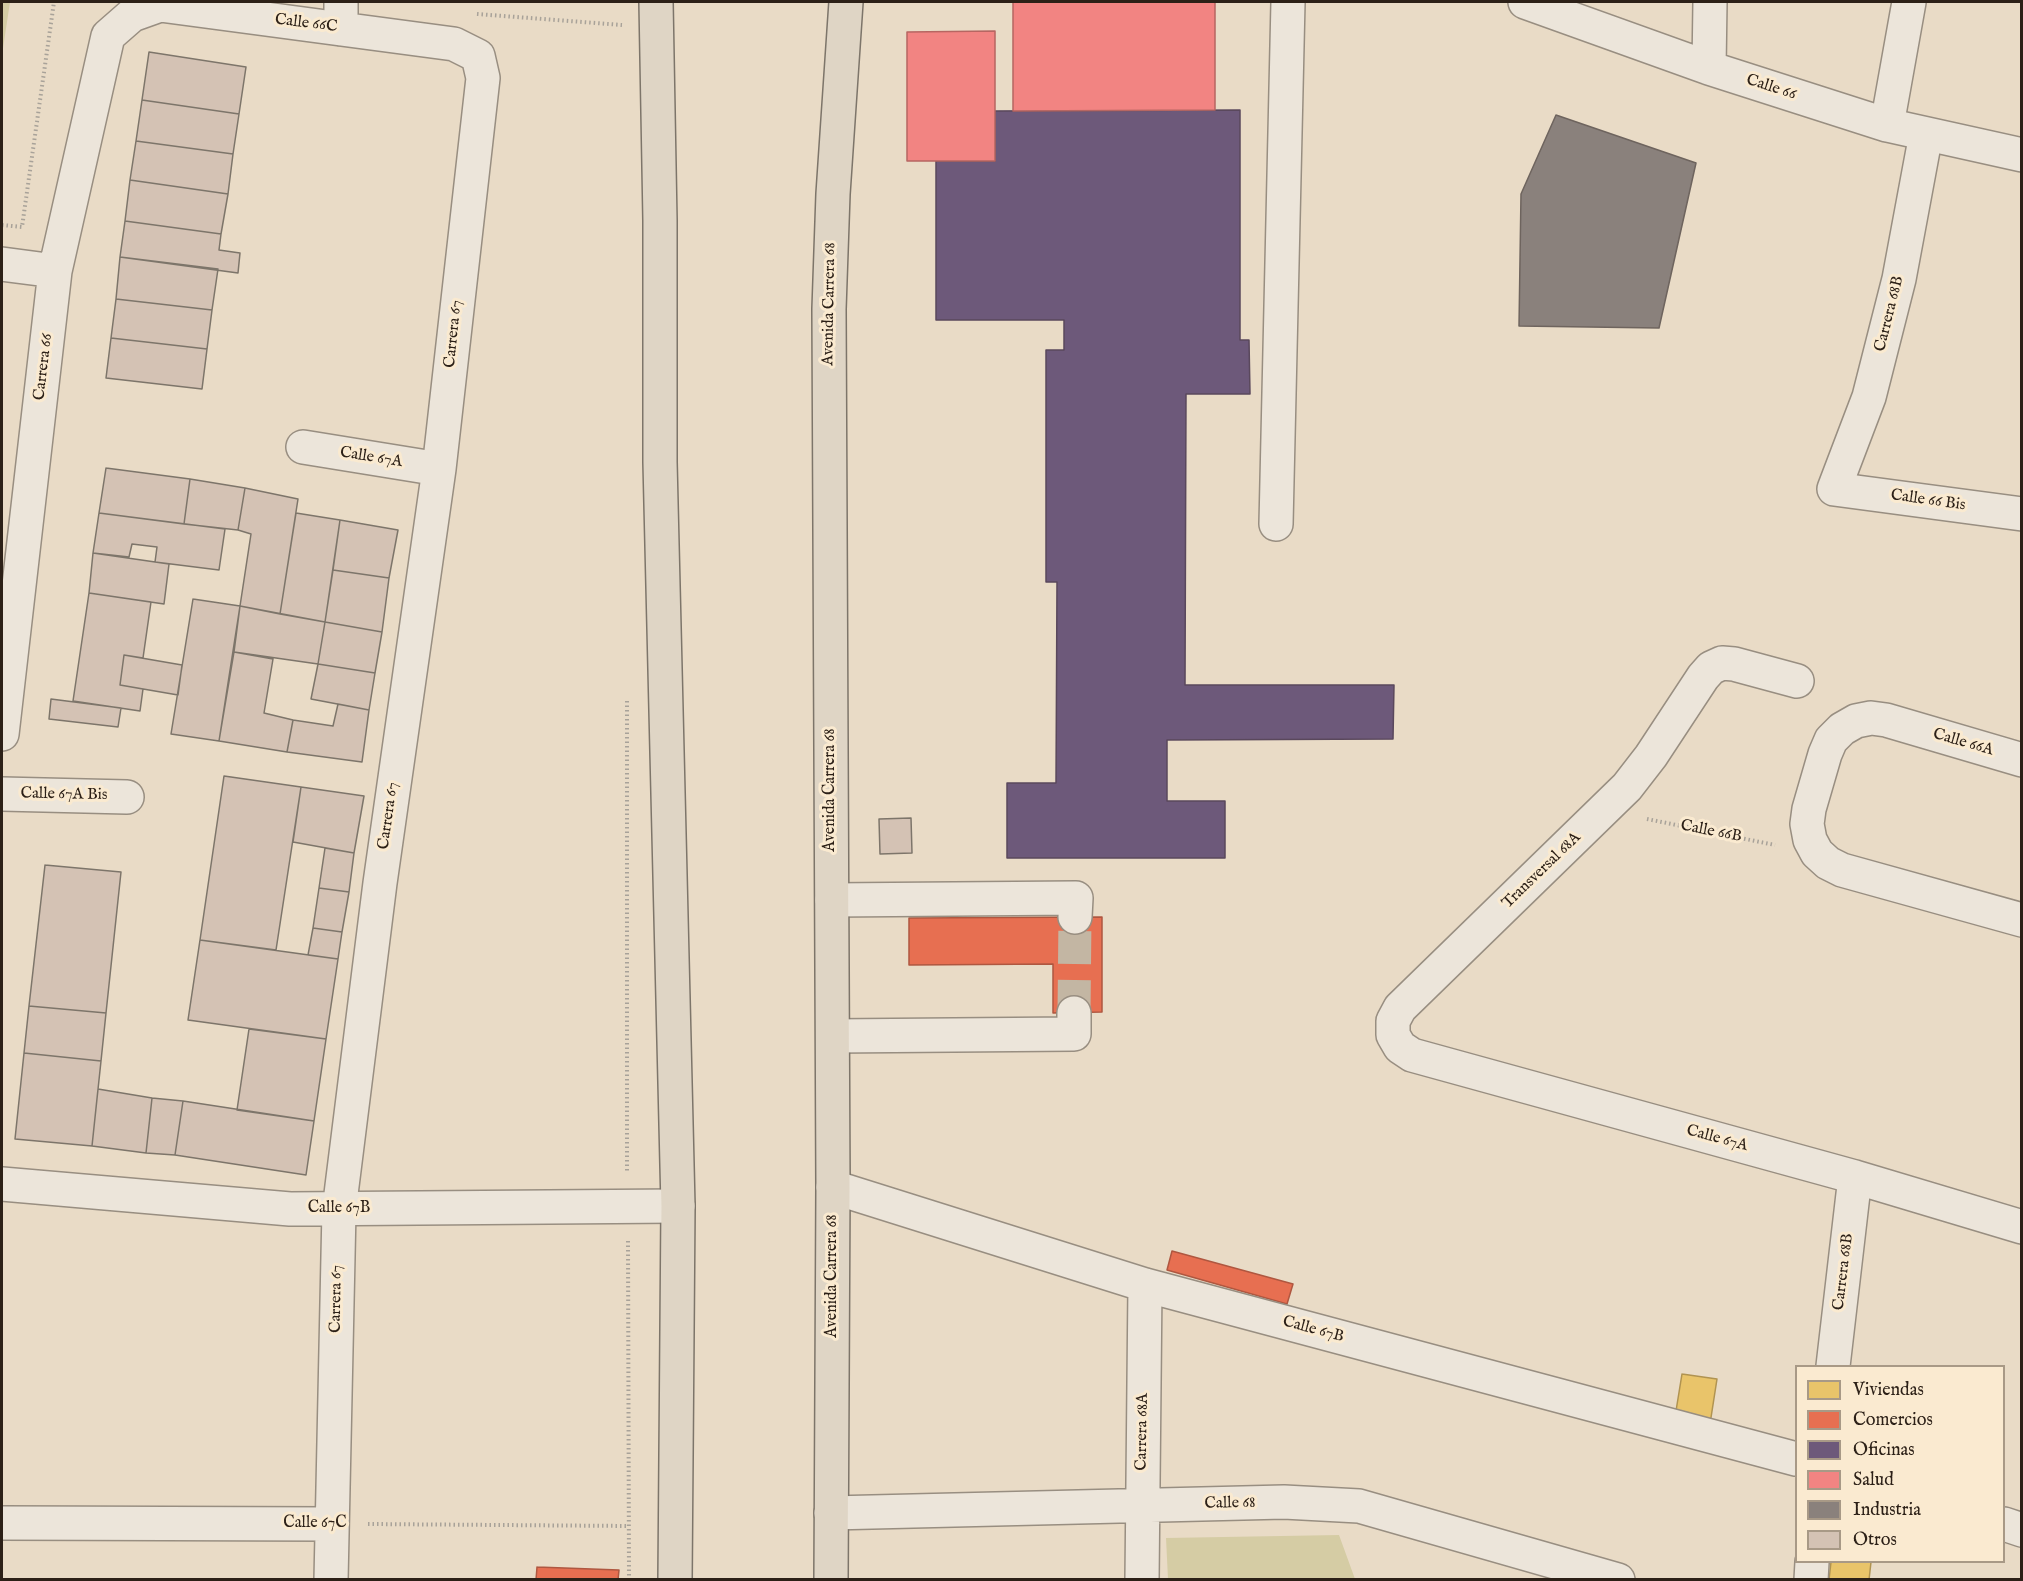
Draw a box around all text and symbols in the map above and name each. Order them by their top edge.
street label: Calle 66C [274,11,338,37]
street label: Calle 66 [1744,71,1798,105]
street label: Avenida Carrera 68 [819,242,841,366]
street label: Carrera 68B [1871,274,1909,354]
street label: Carrera 67 [441,299,467,369]
street label: Carrera 66 [30,332,58,402]
street label: Calle 67A [338,444,404,472]
street label: Calle 66 Bis [1889,486,1967,516]
street label: Calle 66A [1930,725,1996,761]
street label: Avenida Carrera 68 [821,728,841,852]
street label: Carrera 67 [375,781,403,851]
street label: Calle 67A Bis [20,785,108,805]
street label: Calle 66B [1679,817,1743,847]
street label: Transversal 68A [1499,829,1585,913]
street label: Calle 67A [1684,1122,1750,1156]
street label: Calle 67B [308,1199,370,1219]
street label: Avenida Carrera 68 [823,1214,843,1338]
street label: Carrera 68B [1830,1232,1858,1312]
street label: Carrera 67 [327,1265,347,1333]
street label: Calle 67B [1280,1313,1346,1347]
legend [1795,1365,2005,1563]
text: Viviendas [1853,1379,1924,1402]
street label: Carrera 68A [1133,1393,1153,1471]
text: Comercios [1853,1409,1933,1432]
text: Oficinas [1853,1439,1915,1462]
text: Salud [1853,1469,1894,1492]
street label: Calle 68 [1204,1494,1256,1514]
text: Industria [1853,1499,1921,1522]
street label: Calle 67C [283,1514,347,1534]
text: Otros [1853,1529,1897,1552]

